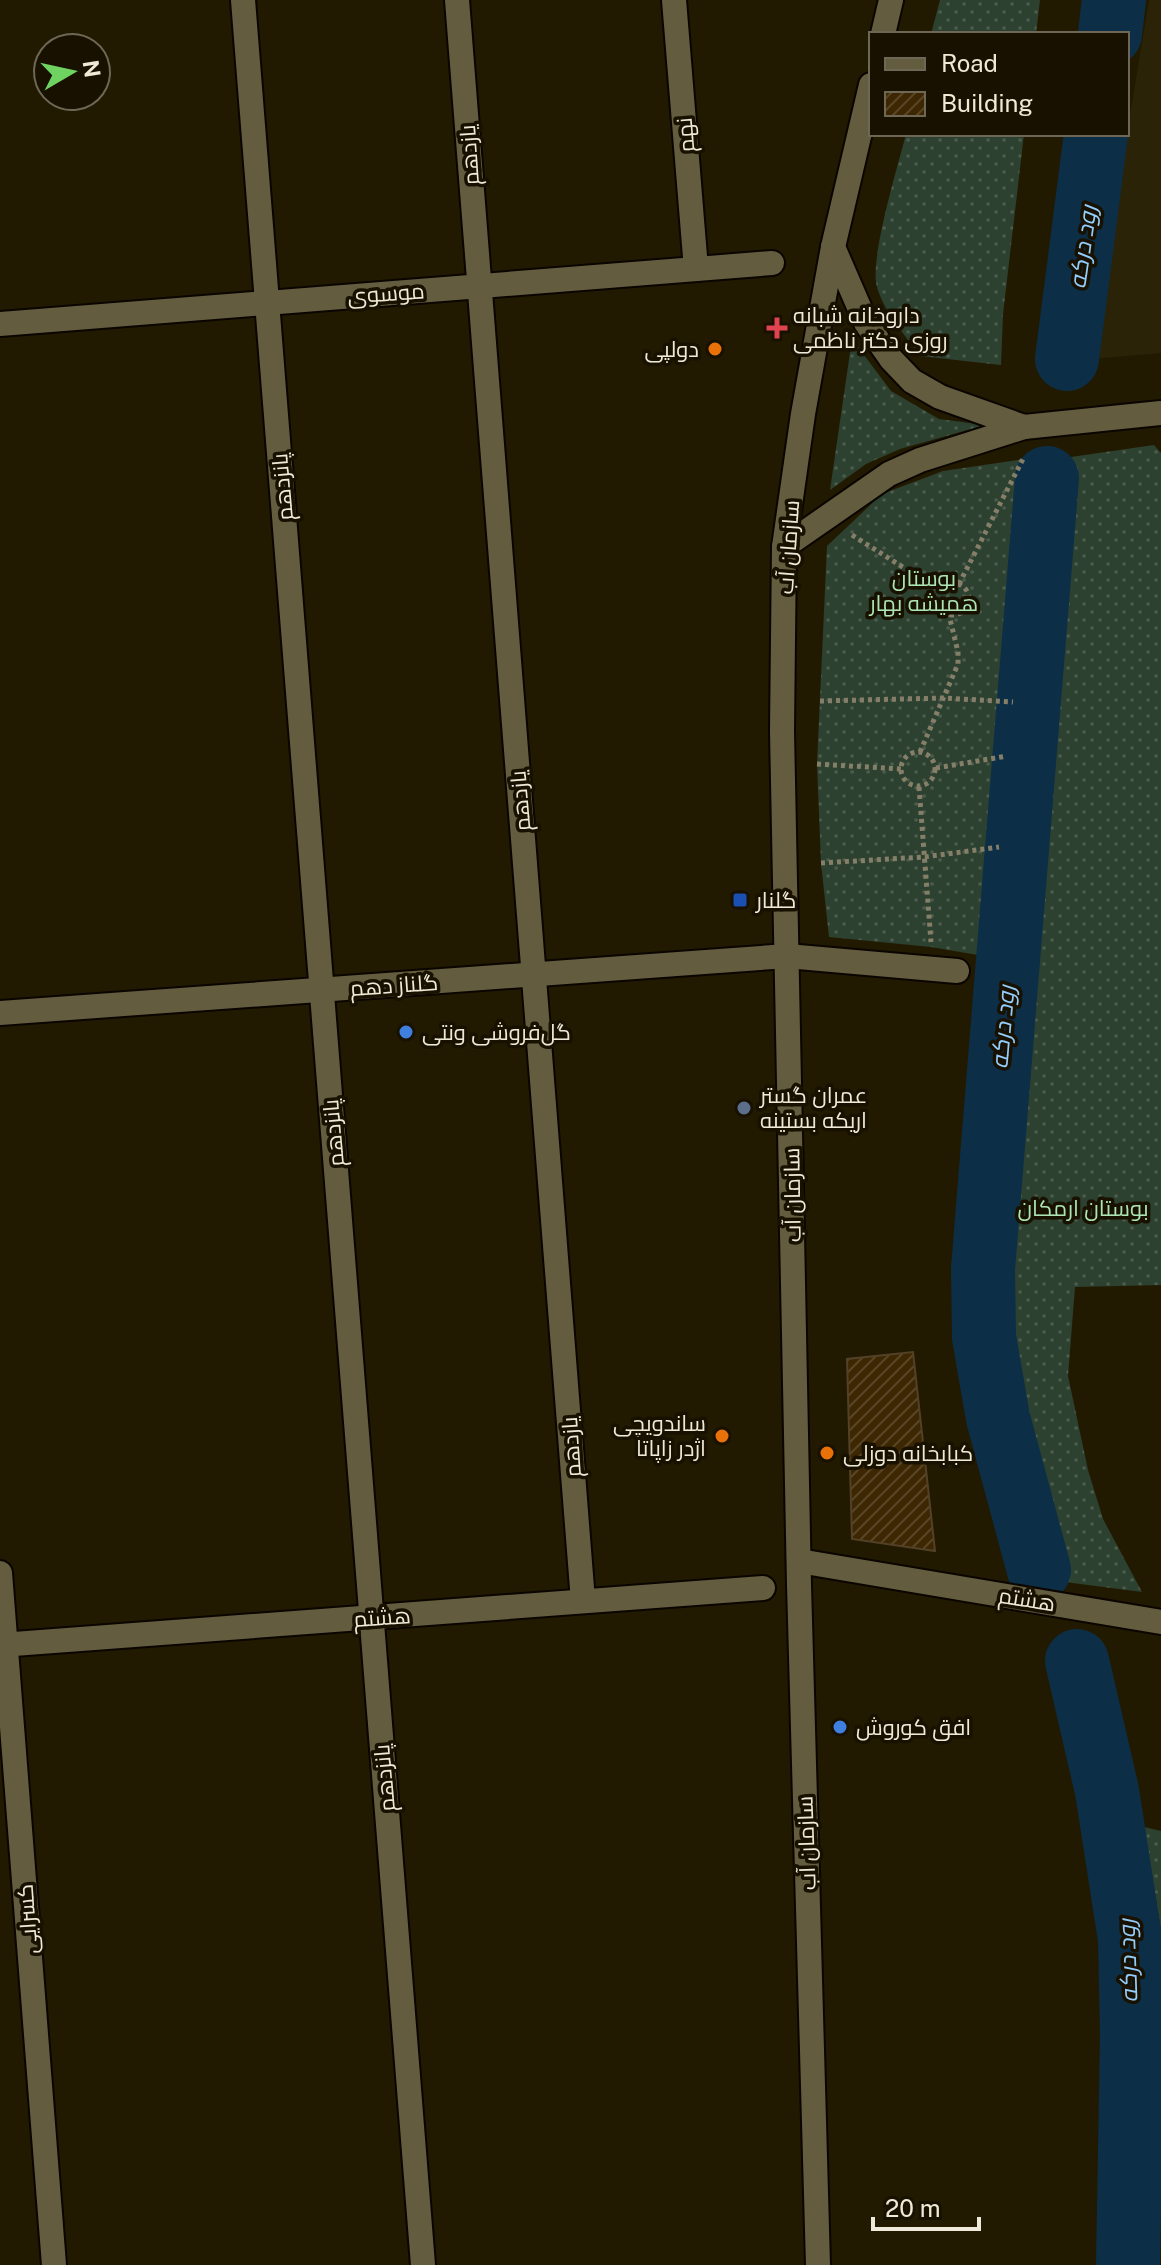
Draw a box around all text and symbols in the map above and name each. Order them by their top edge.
north arrow [32,32,112,112]
legend [869,32,1129,136]
text: Road [941,49,998,77]
text: N [78,58,106,79]
text: Building [941,89,1033,117]
street label: نهم [671,116,702,154]
street label: یازدهم [454,123,487,186]
water label: رود درکه [1062,202,1103,290]
street label: موسوی [346,277,426,309]
place label: داروخانه شبانه روزی دکتر ناظمی [793,302,947,354]
marker: داروخانه شبانه روزی دکتر ناظمی [768,319,786,337]
place label: دولپی [644,336,699,363]
marker: دولپی [706,340,724,358]
street label: پانزدهم [266,452,301,522]
street label: سازمان آب [772,499,804,595]
park label: بوستان همیشه بهار [868,565,978,617]
street label: یازدهم [504,769,539,832]
place label: گلنار [754,887,796,913]
marker: گلنار [731,891,749,909]
street label: گلناز دهم [349,969,439,1004]
water label: رود درکه [984,982,1021,1070]
place label: گل‌فروشی ونتی [422,1019,571,1046]
marker: گل‌فروشی ونتی [397,1023,415,1041]
place label: عمران گستر اریکه بستینه [758,1082,867,1133]
street label: پانزدهم [317,1098,352,1168]
marker: عمران گستر اریکه بستینه [735,1099,753,1117]
street label: سازمان آب [778,1148,806,1242]
park label: بوستان ارمکان [1017,1195,1149,1221]
place label: ساندویچی اژدر زاپاتا [613,1410,706,1463]
street label: یازدهم [556,1415,589,1478]
marker: ساندویچی اژدر زاپاتا [713,1427,731,1445]
place label: کبابخانه دوزلی [843,1440,973,1467]
marker: کبابخانه دوزلی [818,1444,836,1462]
street label: هشتم [996,1582,1057,1619]
street label: هشتم [352,1602,412,1635]
place label: افق کوروش [856,1714,971,1741]
marker: افق کوروش [831,1718,849,1736]
street label: پانزدهم [368,1743,403,1813]
street label: سازمان آب [791,1795,821,1891]
street label: کسرایی [12,1883,43,1955]
water label: رود درکه [1111,1917,1143,2003]
scale bar [873,2181,979,2231]
text: 20 m [885,2194,941,2222]

